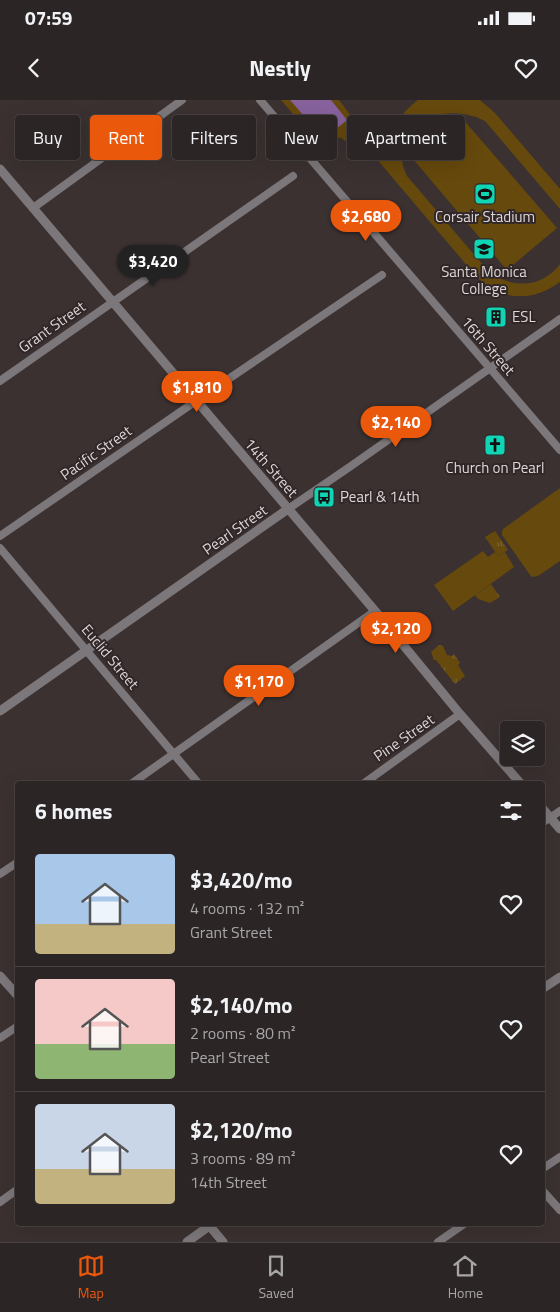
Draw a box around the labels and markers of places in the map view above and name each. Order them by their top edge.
sports icon: Corsair Stadium [473,182,497,206]
pin: $2,680 [325,200,407,242]
place label: Corsair Stadium [435,205,535,228]
school or university icon: Santa Monica College [472,237,496,261]
pin: $3,420 [112,244,194,287]
place label: Santa Monica College [441,260,527,300]
building icon: ESL [484,305,508,329]
place label: ESL [512,305,536,328]
pin: $1,810 [156,370,238,413]
pin: $2,140 [355,406,437,448]
church icon: Church on Pearl [483,433,507,457]
place label: Church on Pearl [446,456,544,479]
bus stop icon: Pearl & 14th [312,485,336,509]
place label: Pearl & 14th [340,485,420,508]
pin: $2,120 [355,612,437,654]
pin: $1,170 [218,664,300,707]

